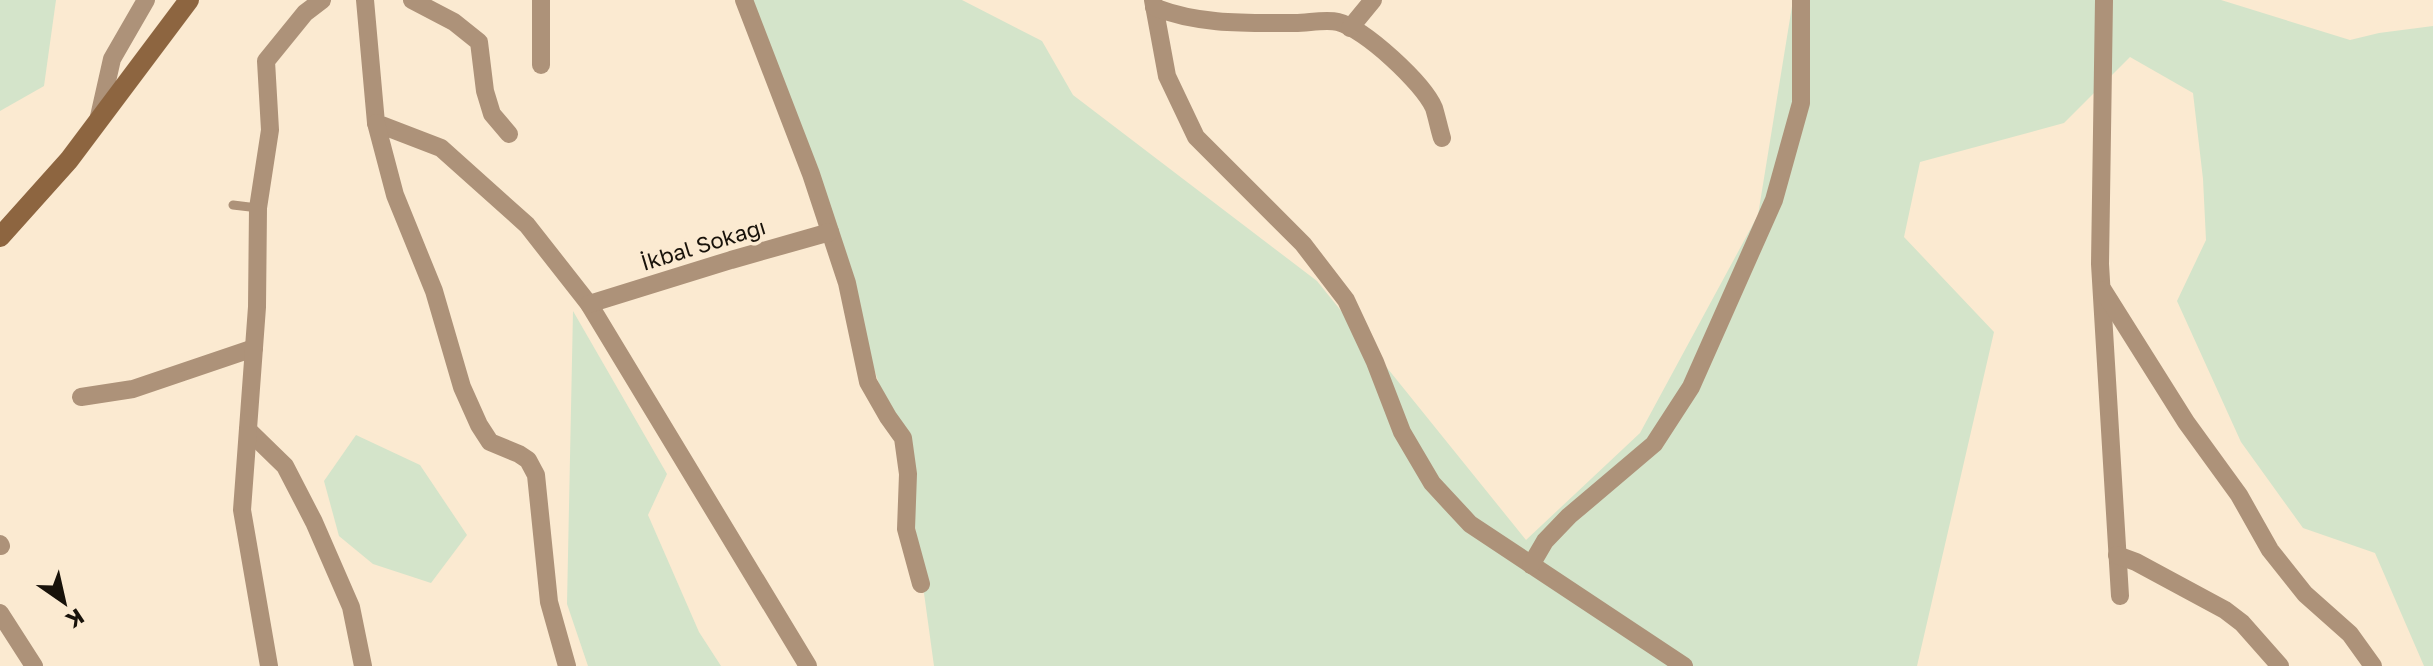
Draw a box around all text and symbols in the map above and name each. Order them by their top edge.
street label: İkbal Sokağı [637,212,769,276]
north arrow [24,562,104,642]
text: K [61,603,90,635]

